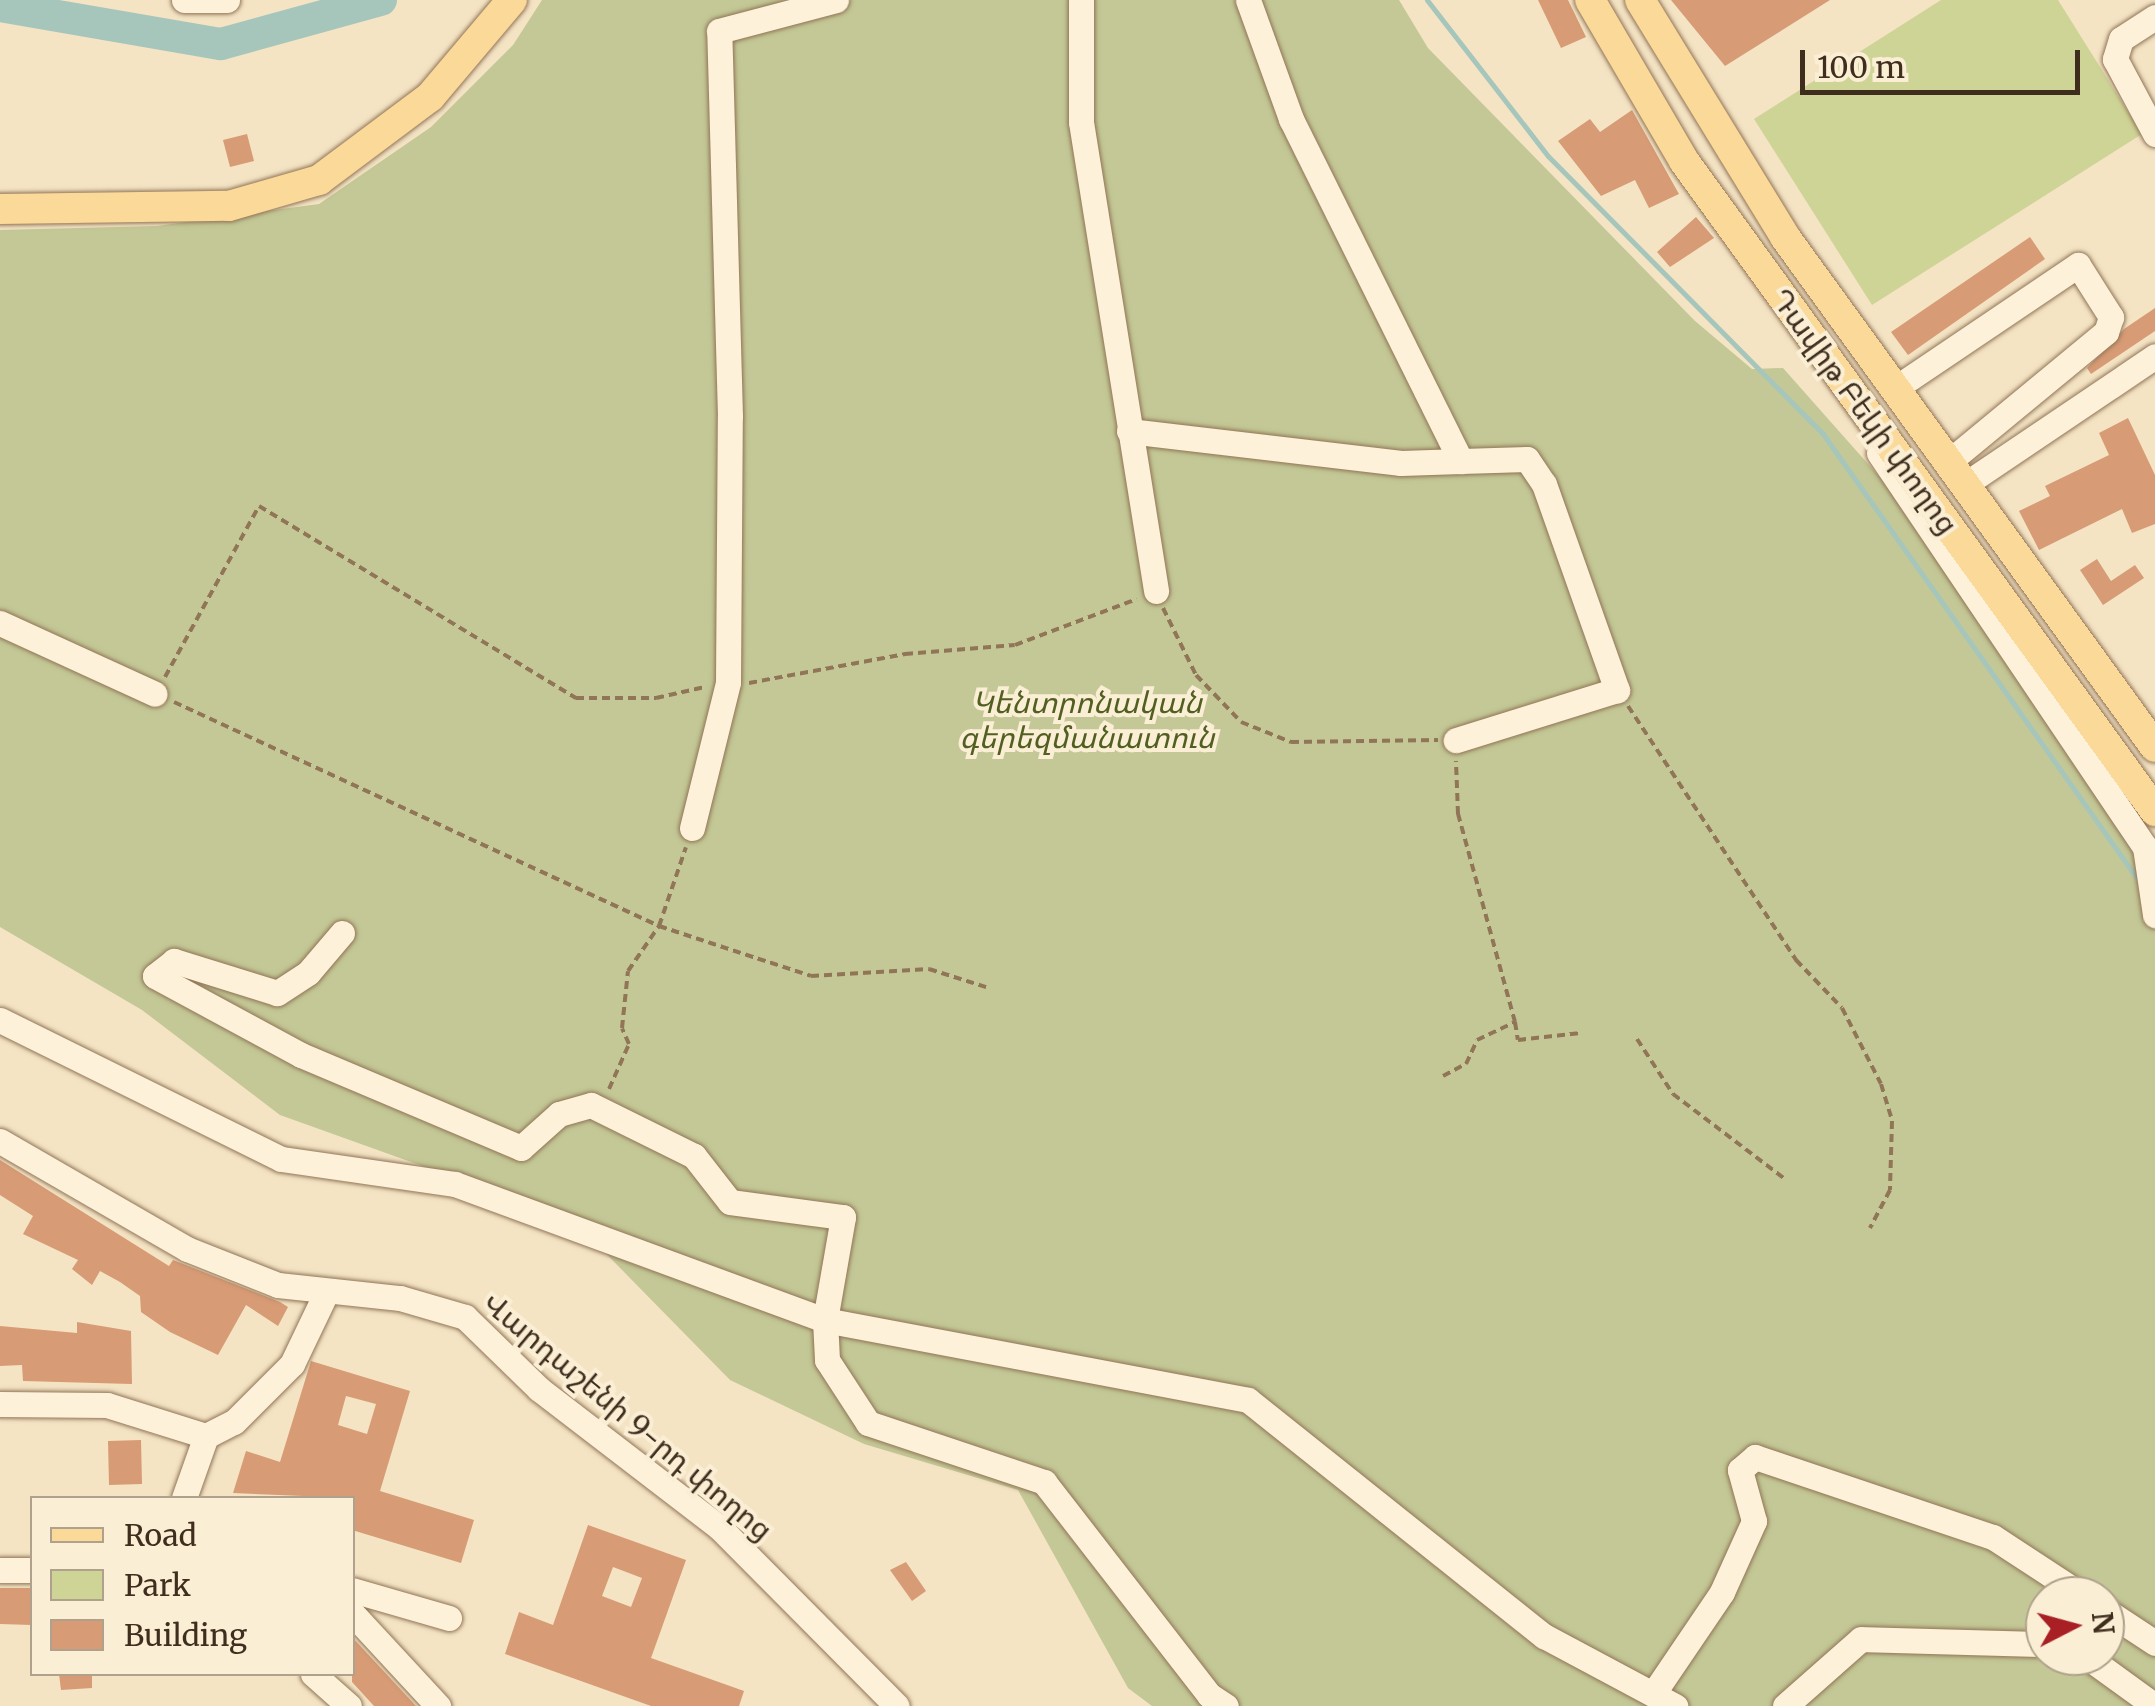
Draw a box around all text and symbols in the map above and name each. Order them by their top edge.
scale bar [1805,30,2085,92]
text: 100 m [1817,48,1905,86]
street label: Դավիթ Բեկի փողոց [1764,281,1966,541]
park label: Կենտրոնական գերեզմանատուն [959,684,1215,754]
street label: Վարդաշենի 9-րդ փողոց [476,1284,780,1548]
legend [30,1496,355,1676]
text: Road [124,1516,197,1554]
text: Park [124,1566,191,1604]
north arrow [2025,1576,2125,1676]
text: N [2084,1610,2122,1636]
text: Building [124,1616,247,1654]

